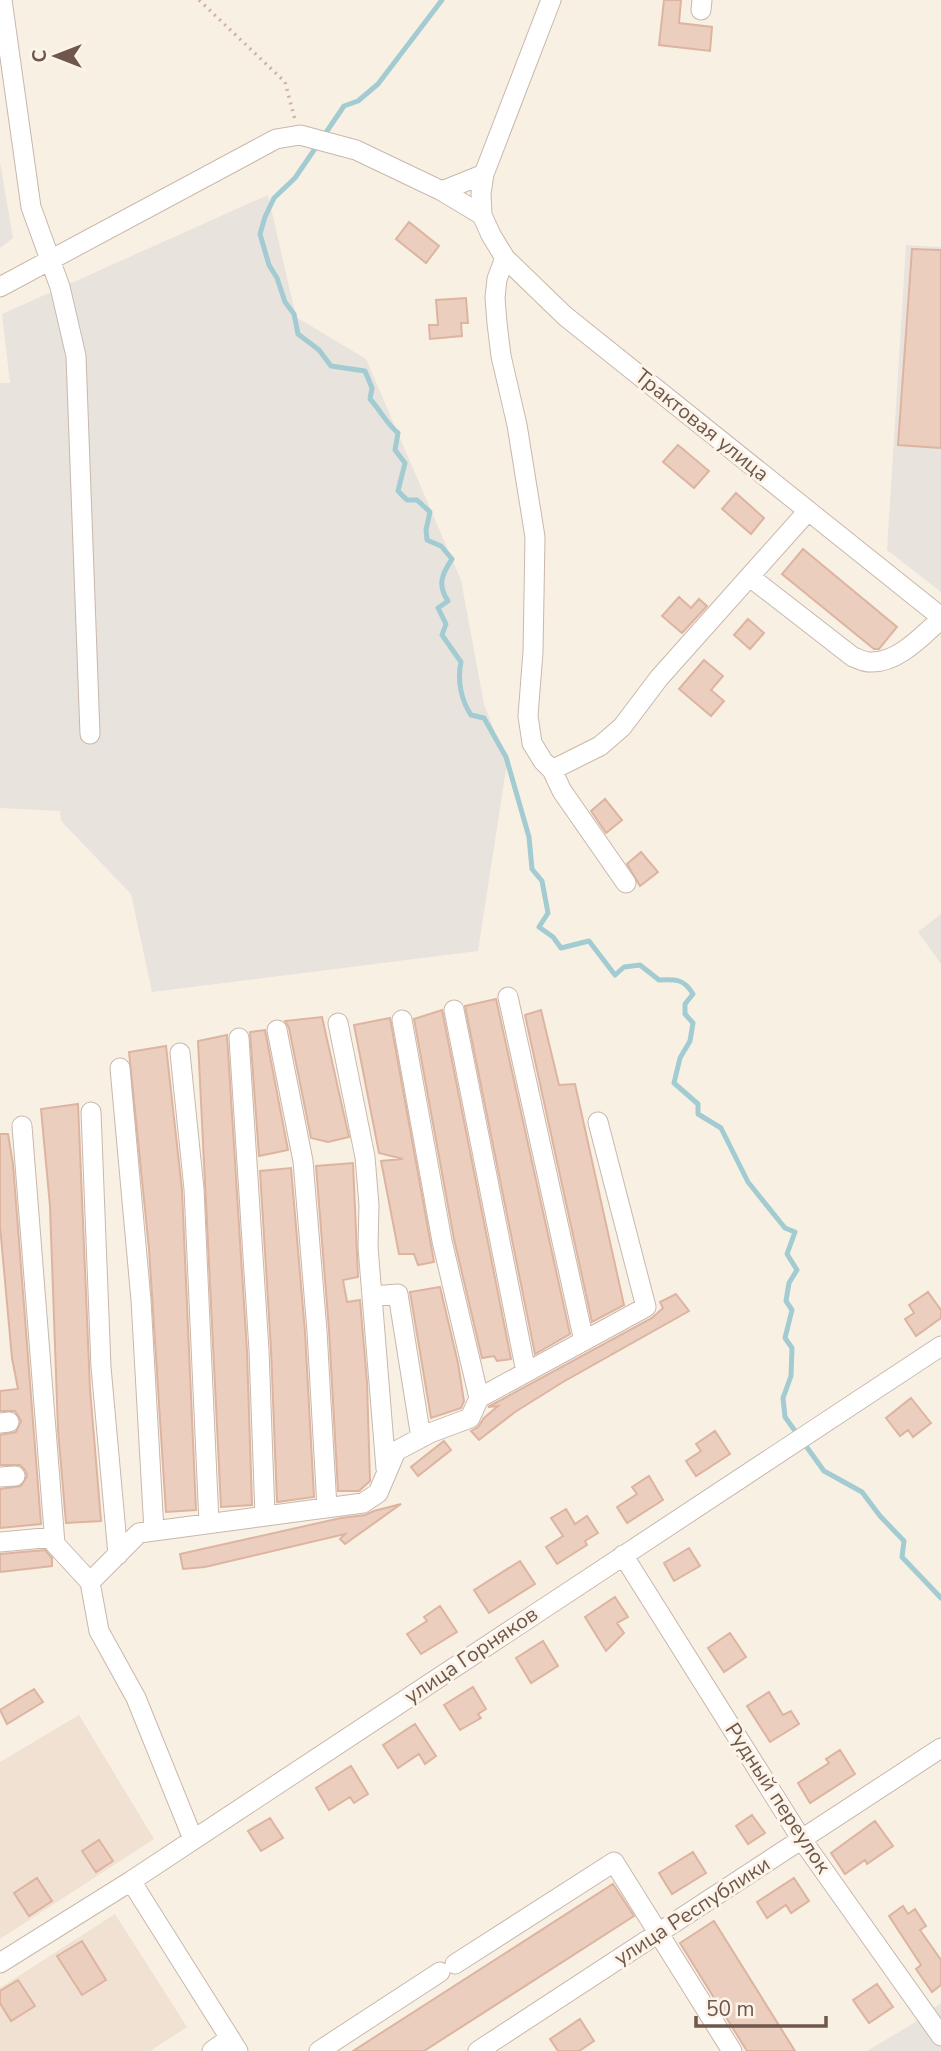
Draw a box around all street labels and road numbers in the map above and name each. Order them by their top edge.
street label: Трактовая улица [629,362,775,488]
street label: улица Горняков [399,1600,543,1710]
street label: Рудный переулок [719,1717,838,1880]
street label: улица Республики [609,1850,775,1972]

